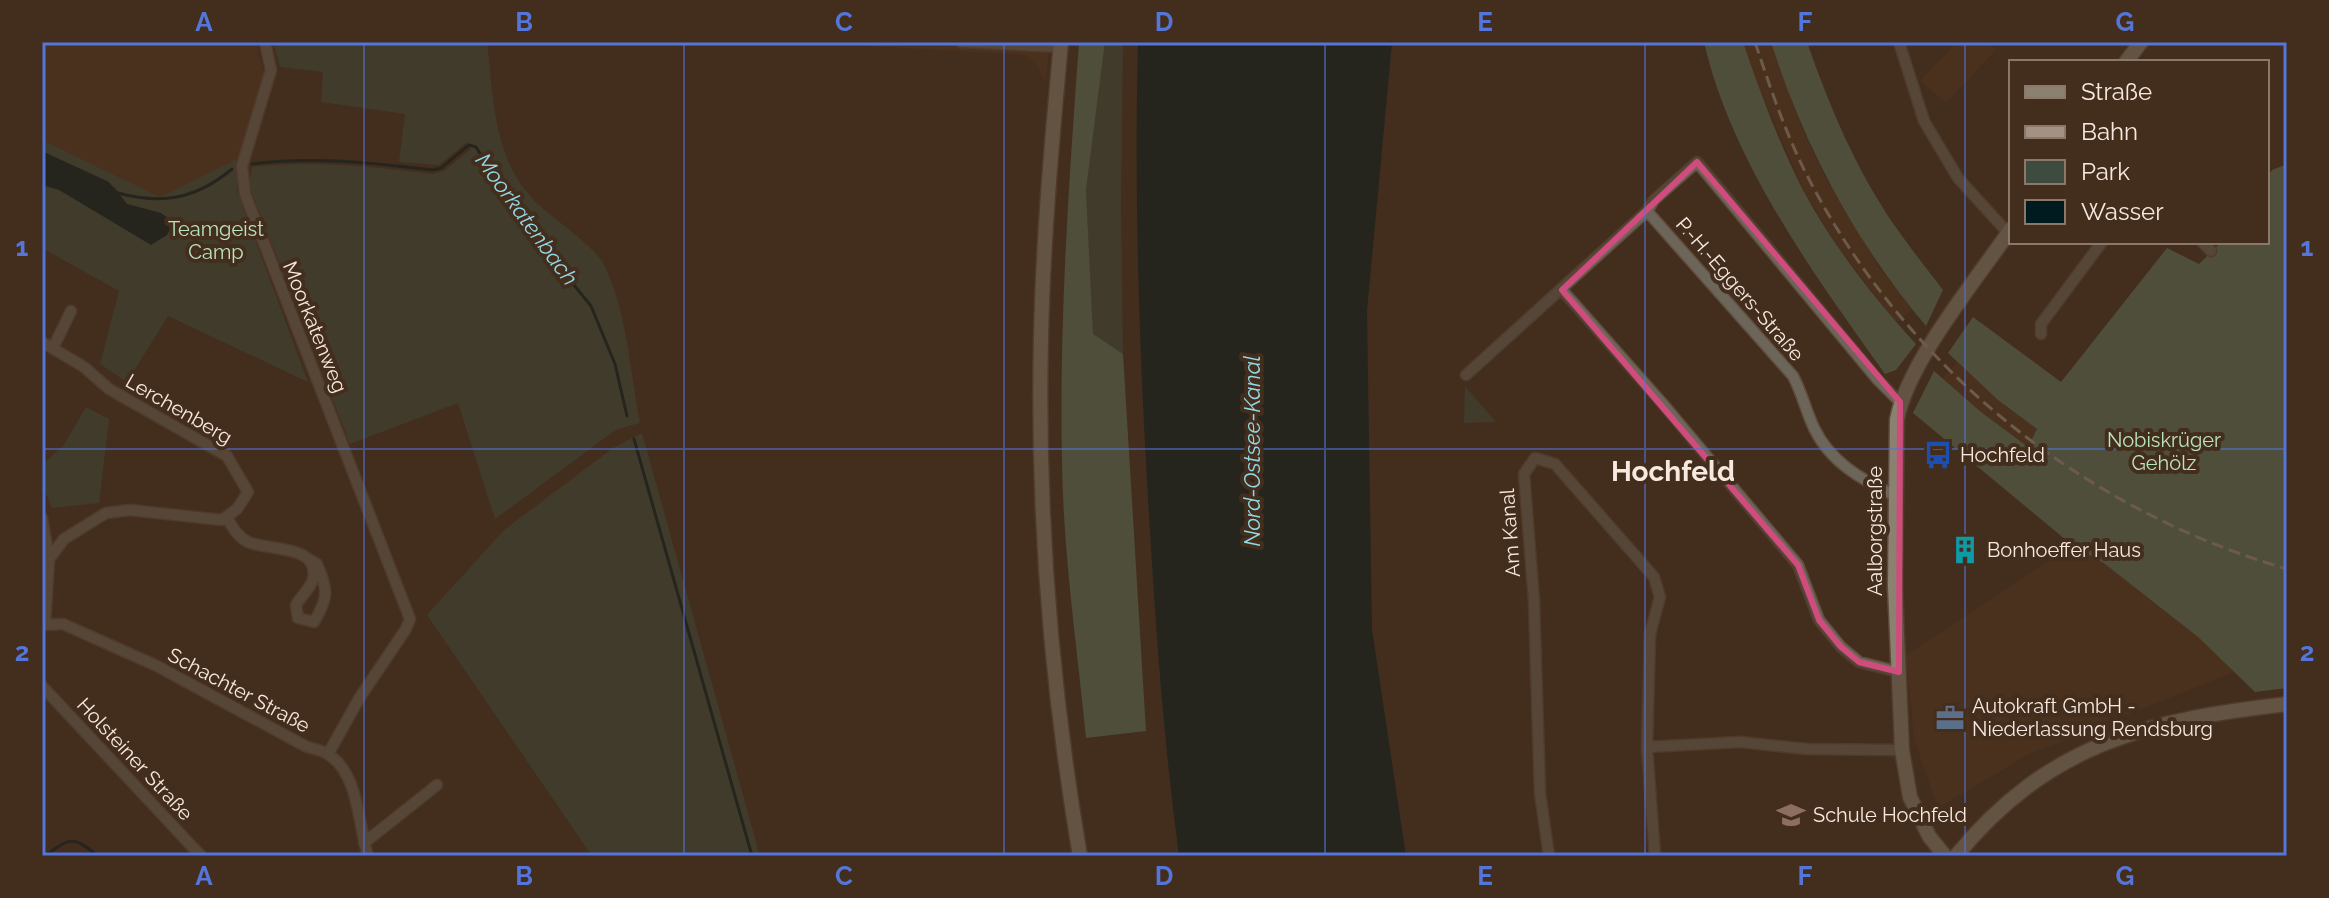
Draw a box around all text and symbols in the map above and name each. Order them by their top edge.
text: A [195,7,213,37]
text: B [515,7,533,37]
text: C [835,7,853,37]
text: D [1155,7,1173,37]
text: E [1477,7,1493,37]
text: F [1798,7,1813,37]
text: G [2116,7,2134,37]
legend [2009,60,2269,244]
text: Straße [2081,77,2152,106]
text: Bahn [2081,117,2138,146]
water label: Moorkatenbach [470,148,584,290]
text: Park [2081,157,2130,186]
text: Wasser [2081,197,2164,226]
street label: P.-H.-Eggers-Straße [1671,212,1809,366]
park label: Teamgeist Camp [168,217,264,264]
text: 1 [16,232,29,262]
text: 1 [2301,232,2314,262]
street label: Moorkatenweg [278,258,352,396]
water label: Nord-Ostsee-Kanal [1239,355,1265,547]
street label: Lerchenberg [121,369,237,449]
park label: Nobiskrüger Gehölz [2107,428,2221,475]
bus stop icon: Hochfeld [1923,440,1953,470]
place label: Hochfeld [1960,443,2045,467]
district label: Hochfeld [1611,455,1735,488]
street label: Aalborgstraße [1863,466,1887,596]
street label: Am Kanal [1495,487,1525,578]
building icon: Bonhoeffer Haus [1950,535,1980,565]
place label: Bonhoeffer Haus [1987,538,2141,562]
text: 2 [15,637,29,667]
text: 2 [2300,637,2314,667]
street label: Schachter Straße [164,642,314,738]
street label: Holsteiner Straße [72,693,198,825]
place label: Autokraft GmbH - Niederlassung Rendsburg [1972,694,2213,741]
office icon: Autokraft GmbH - Niederlassung Rendsburg [1935,703,1965,733]
school or university icon: Schule Hochfeld [1776,800,1806,830]
place label: Schule Hochfeld [1813,803,1967,827]
text: A [195,861,213,891]
text: B [515,861,533,891]
text: C [835,861,853,891]
text: D [1155,861,1173,891]
text: E [1477,861,1493,891]
text: F [1798,861,1813,891]
text: G [2116,861,2134,891]

